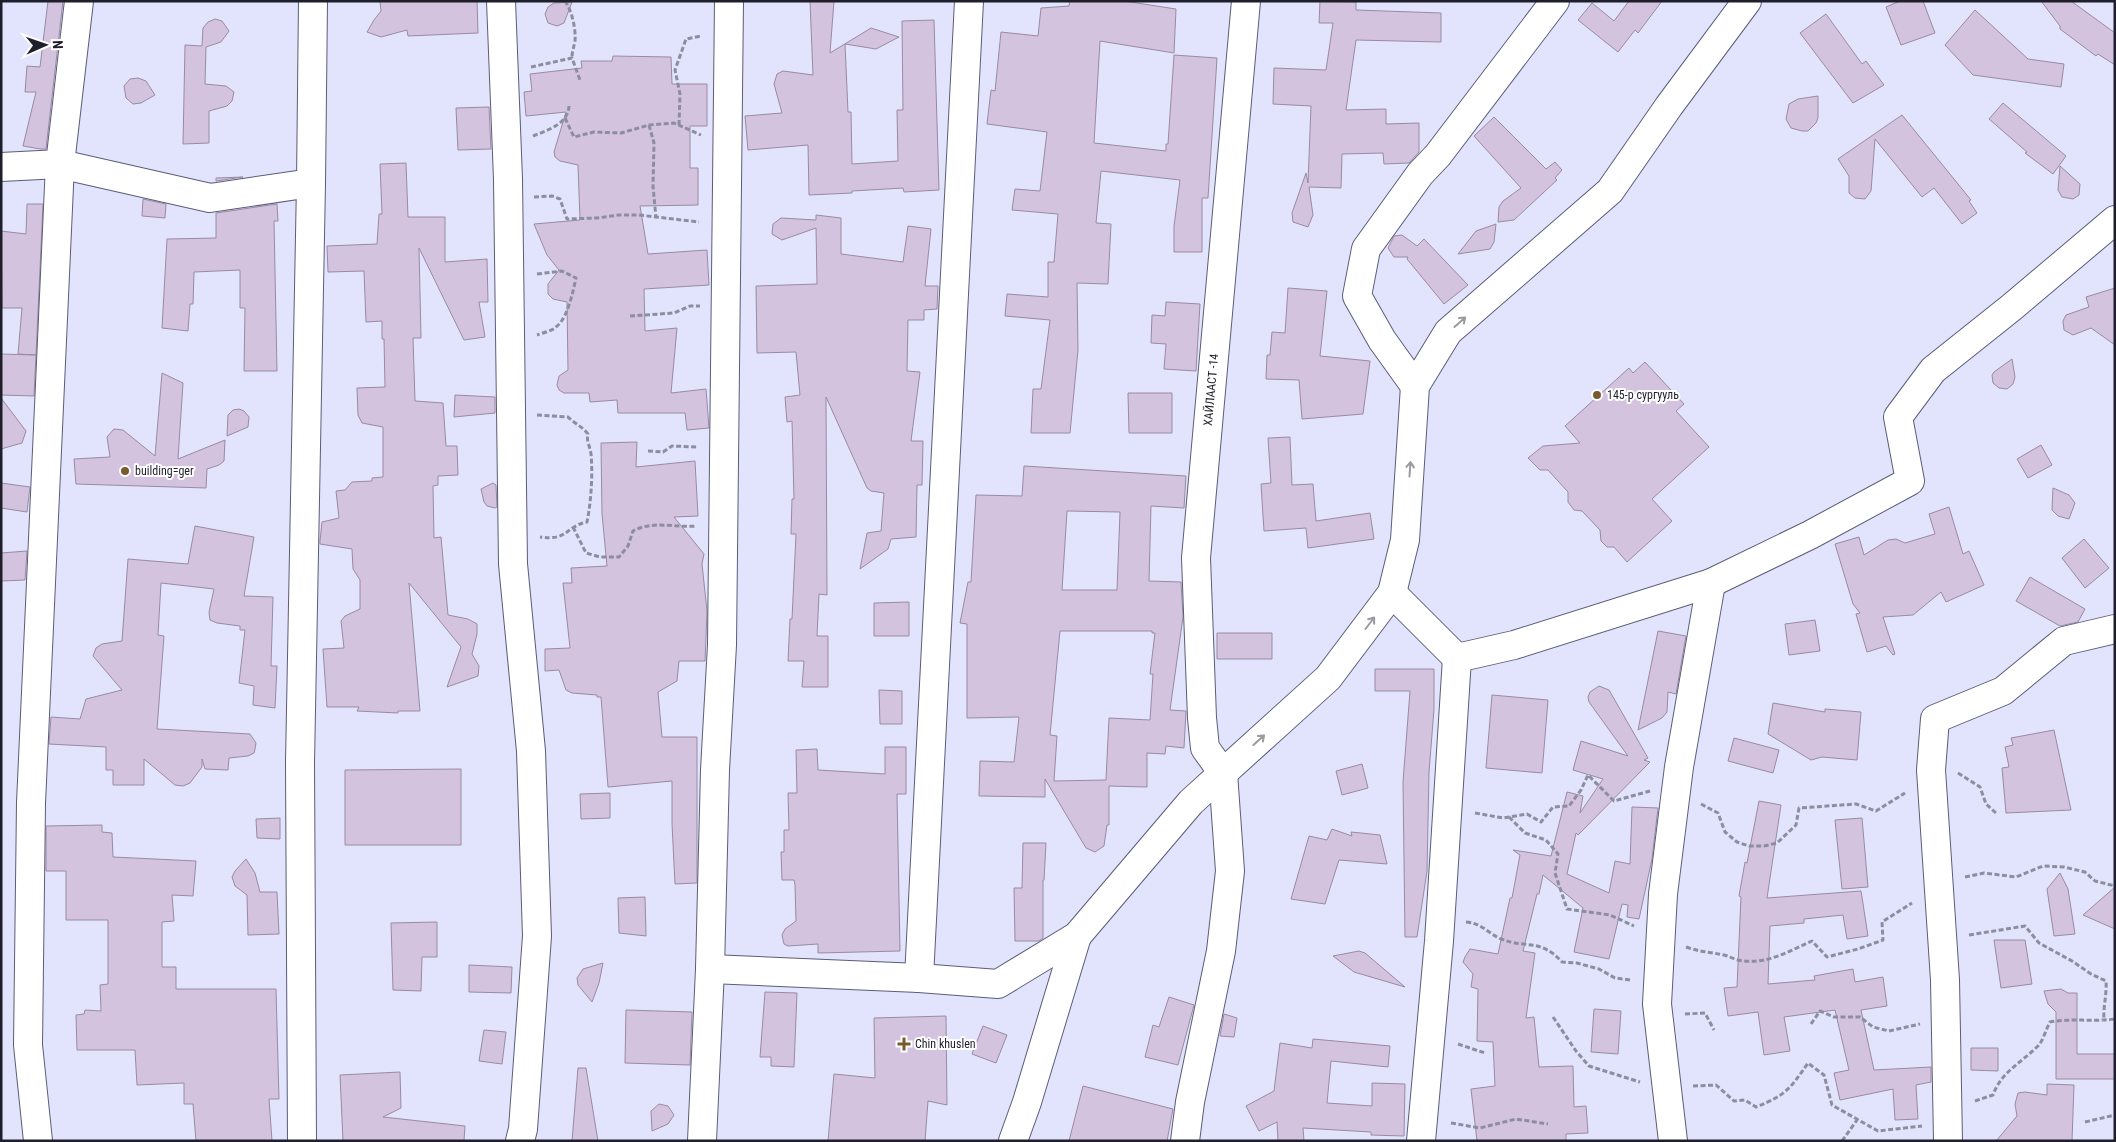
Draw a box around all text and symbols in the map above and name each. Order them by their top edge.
north arrow [20,20,70,70]
text: N [50,40,66,49]
one-way arrow [1453,316,1466,327]
street label: ХАЙЛААСТ -14 [1201,353,1221,426]
place label: 145-р сургууль [1607,388,1679,402]
marker: 145-р сургууль [1591,389,1603,401]
one-way arrow [1405,462,1414,478]
place label: building=ger [135,464,194,478]
marker: building=ger [119,465,131,477]
one-way arrow [1365,616,1375,630]
one-way arrow [1252,735,1265,746]
marker: Chin khuslen [897,1037,911,1051]
place label: Chin khuslen [915,1037,976,1051]

